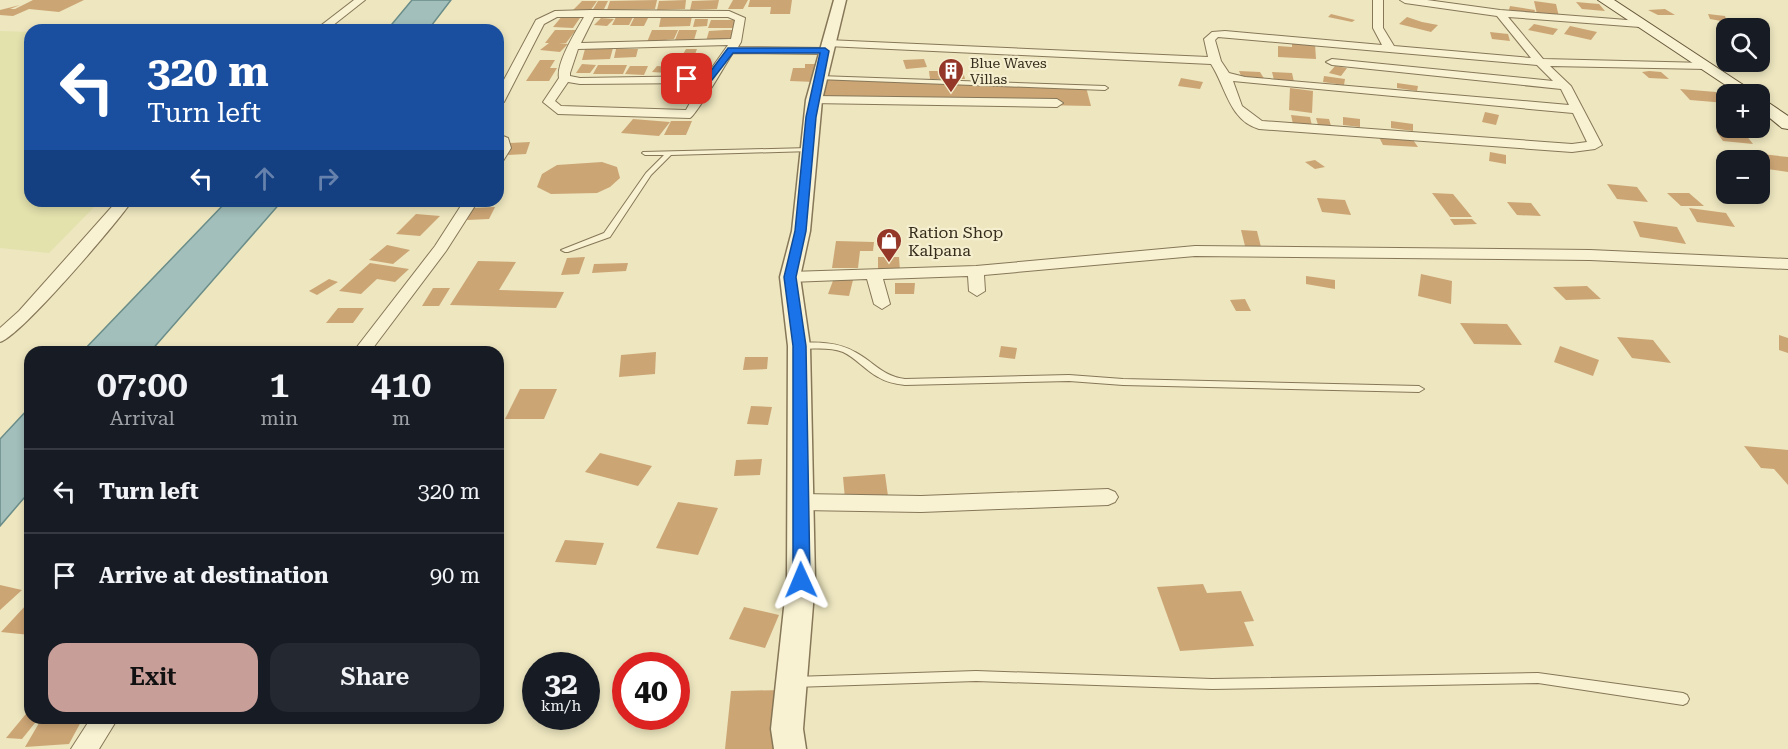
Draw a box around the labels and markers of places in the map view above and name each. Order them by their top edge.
pin [661,53,712,104]
place label: Blue Waves Villas [970,55,1047,87]
building icon: Blue Waves Villas [936,56,966,94]
place label: Ration Shop Kalpana [908,223,1003,260]
shop icon: Ration Shop Kalpana [874,226,904,264]

